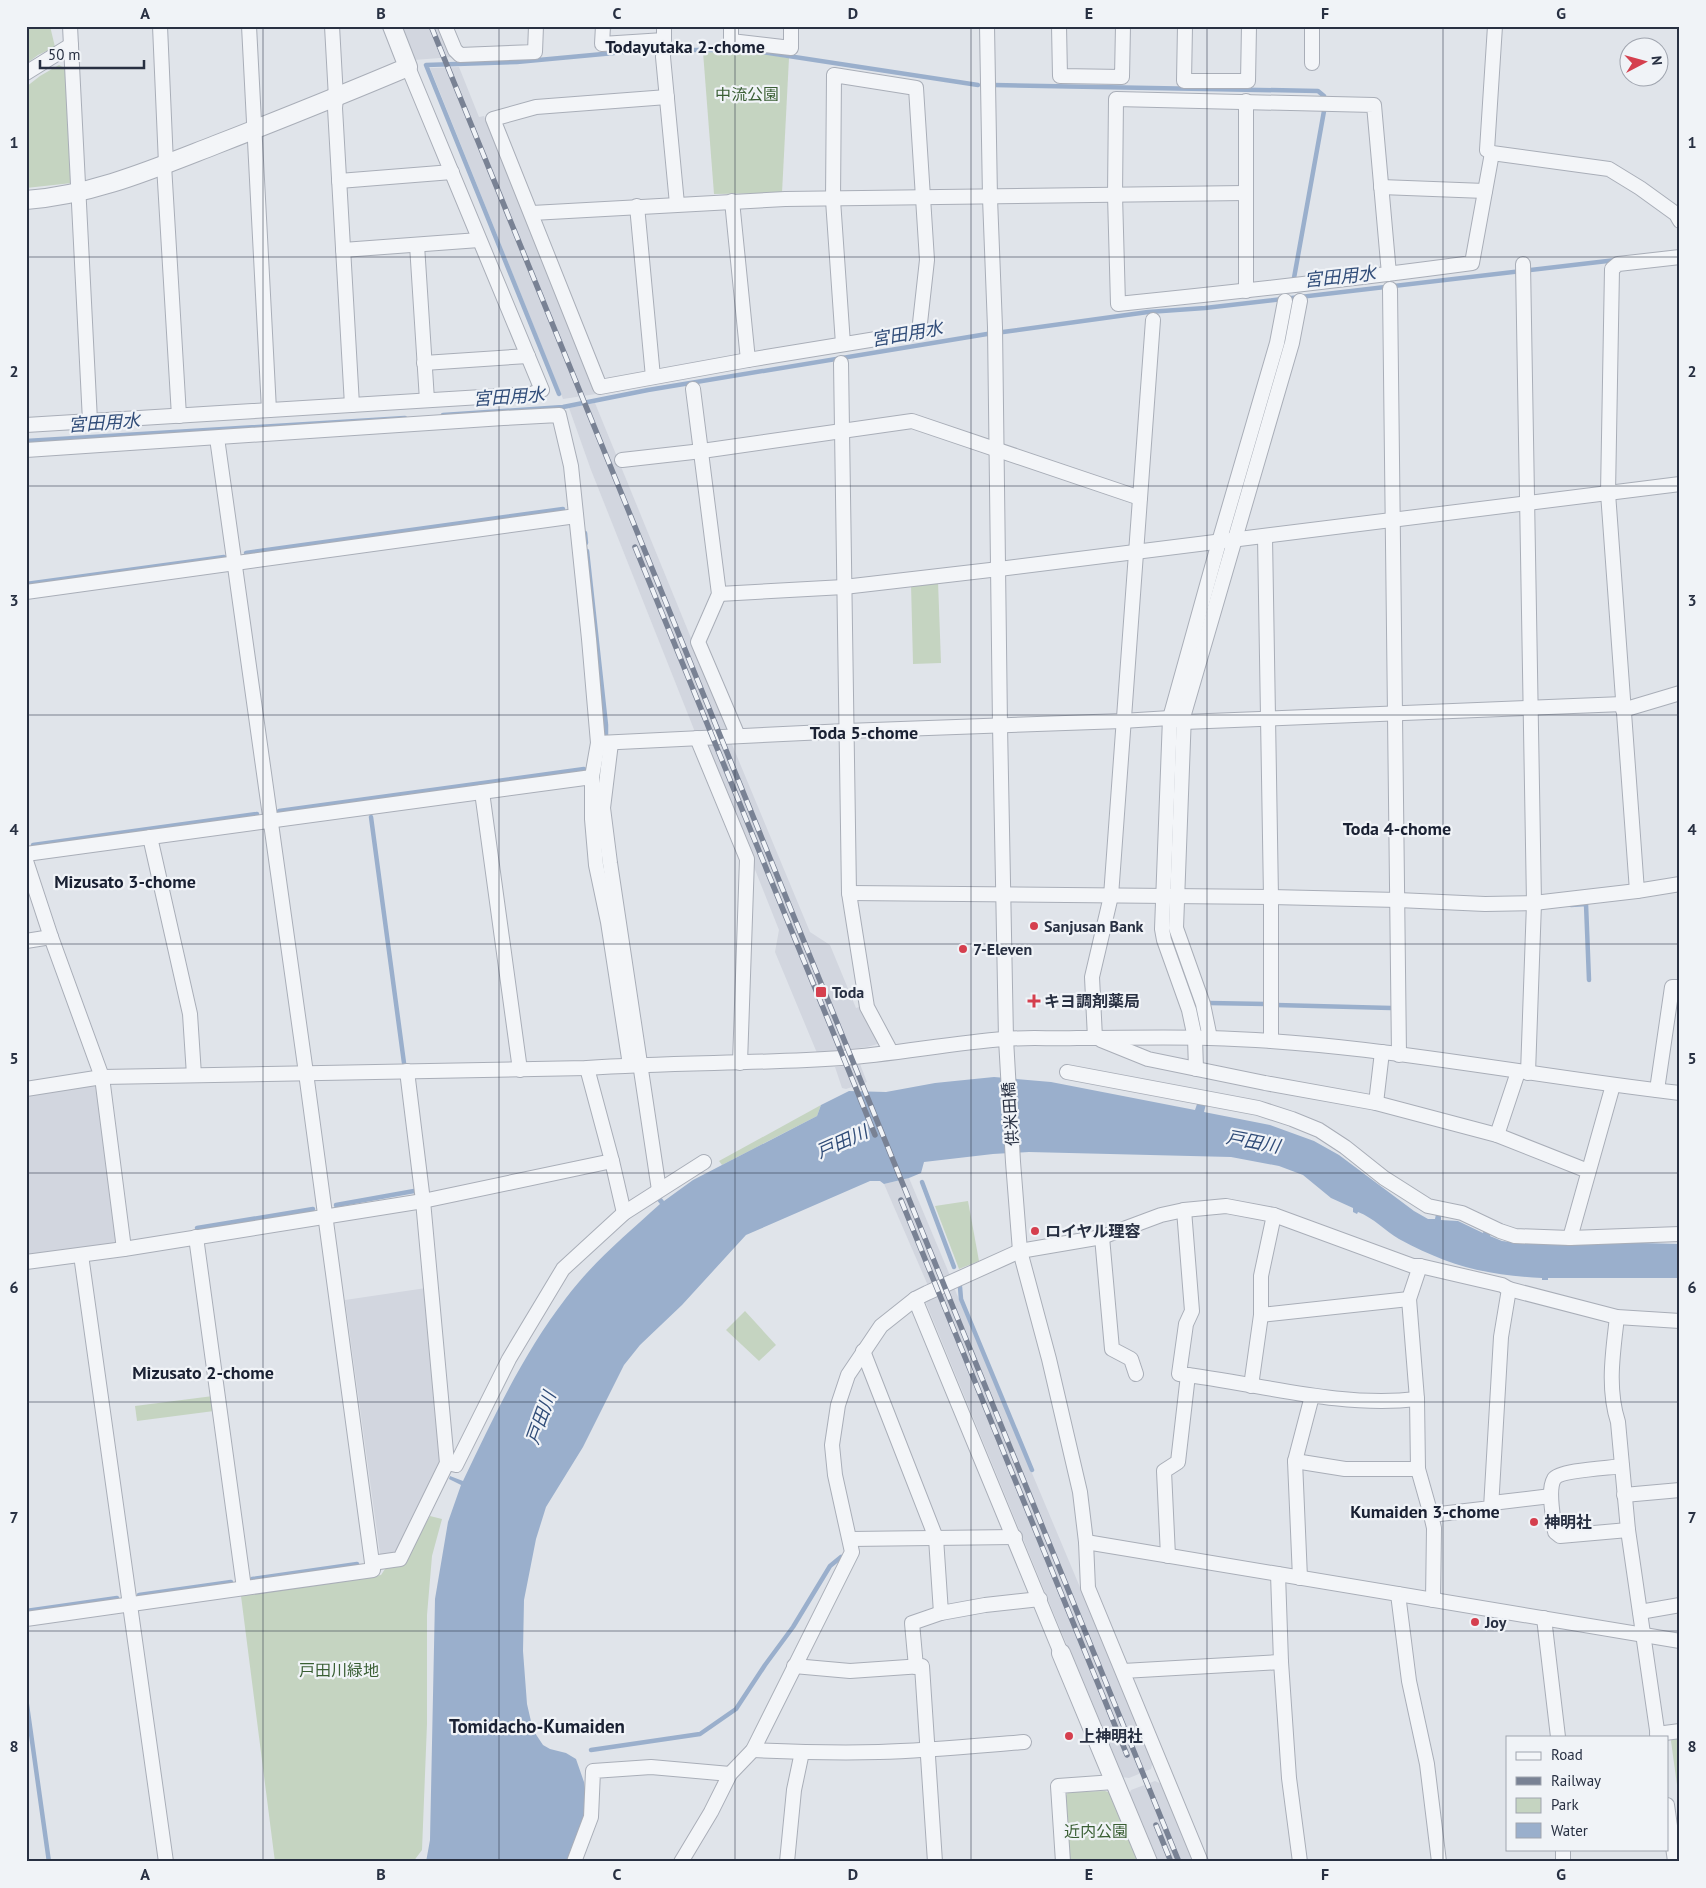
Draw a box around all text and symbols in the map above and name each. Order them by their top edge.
text: A [140,3,150,23]
text: B [376,3,386,23]
text: C [613,3,622,23]
text: D [848,3,858,23]
text: E [1085,3,1093,23]
text: F [1321,3,1329,23]
text: G [1556,3,1566,23]
district label: Todayutaka 2-chome [605,35,765,58]
scale bar [40,38,144,70]
north arrow [1618,38,1668,88]
text: 50 m [48,45,81,64]
text: N [1647,55,1666,66]
park label: 中流公園 [715,84,779,104]
text: 1 [9,132,19,152]
text: 1 [1687,132,1697,152]
water label: 宮田用水 [1303,261,1379,292]
water label: 宮田用水 [869,316,946,351]
text: 2 [9,361,19,381]
text: 2 [1687,361,1697,381]
water label: 宮田用水 [472,382,548,410]
water label: 宮田用水 [67,408,143,436]
text: 3 [9,590,19,610]
text: 3 [1687,590,1697,610]
district label: Toda 5-chome [810,721,918,744]
district label: Toda 4-chome [1343,817,1451,840]
text: 4 [9,819,19,839]
text: 4 [1687,819,1697,839]
district label: Mizusato 3-chome [54,870,196,893]
place label: Sanjusan Bank [1044,916,1144,936]
marker: Sanjusan Bank [1028,920,1040,932]
place label: 7-Eleven [973,939,1032,959]
marker: 7-Eleven [957,943,969,955]
place label: Toda [832,982,864,1002]
marker: Toda [814,985,828,999]
place label: キヨ調剤薬局 [1044,991,1140,1011]
marker: キヨ調剤薬局 [1028,995,1040,1007]
text: 5 [9,1048,19,1068]
text: 5 [1687,1048,1697,1068]
street label: 供米田橋 [998,1081,1022,1147]
water label: 戸田川 [812,1119,873,1163]
water label: 戸田川 [1224,1125,1284,1158]
place label: ロイヤル理容 [1045,1221,1141,1241]
marker: ロイヤル理容 [1029,1225,1041,1237]
text: 6 [9,1277,19,1297]
text: 6 [1687,1277,1697,1297]
district label: Mizusato 2-chome [132,1361,274,1384]
water label: 戸田川 [520,1387,561,1447]
district label: Kumaiden 3-chome [1350,1500,1500,1523]
text: 7 [9,1507,19,1527]
text: 7 [1687,1507,1697,1527]
place label: 神明社 [1544,1512,1592,1532]
marker: 神明社 [1528,1516,1540,1528]
place label: Joy [1484,1612,1507,1632]
marker: Joy [1469,1616,1481,1628]
park label: 戸田川緑地 [299,1660,379,1680]
district label: Tomidacho-Kumaiden [449,1714,625,1738]
place label: 上神明社 [1079,1726,1143,1746]
marker: 上神明社 [1063,1730,1075,1742]
text: 8 [9,1736,19,1756]
legend [1506,1736,1668,1850]
text: 8 [1687,1736,1697,1756]
text: Road [1551,1745,1583,1764]
text: Railway [1551,1771,1601,1790]
text: Park [1551,1795,1579,1814]
park label: 近内公園 [1064,1821,1128,1841]
text: Water [1551,1821,1588,1840]
text: A [140,1864,150,1884]
text: B [376,1864,386,1884]
text: C [613,1864,622,1884]
text: D [848,1864,858,1884]
text: E [1085,1864,1093,1884]
text: F [1321,1864,1329,1884]
text: G [1556,1864,1566,1884]

